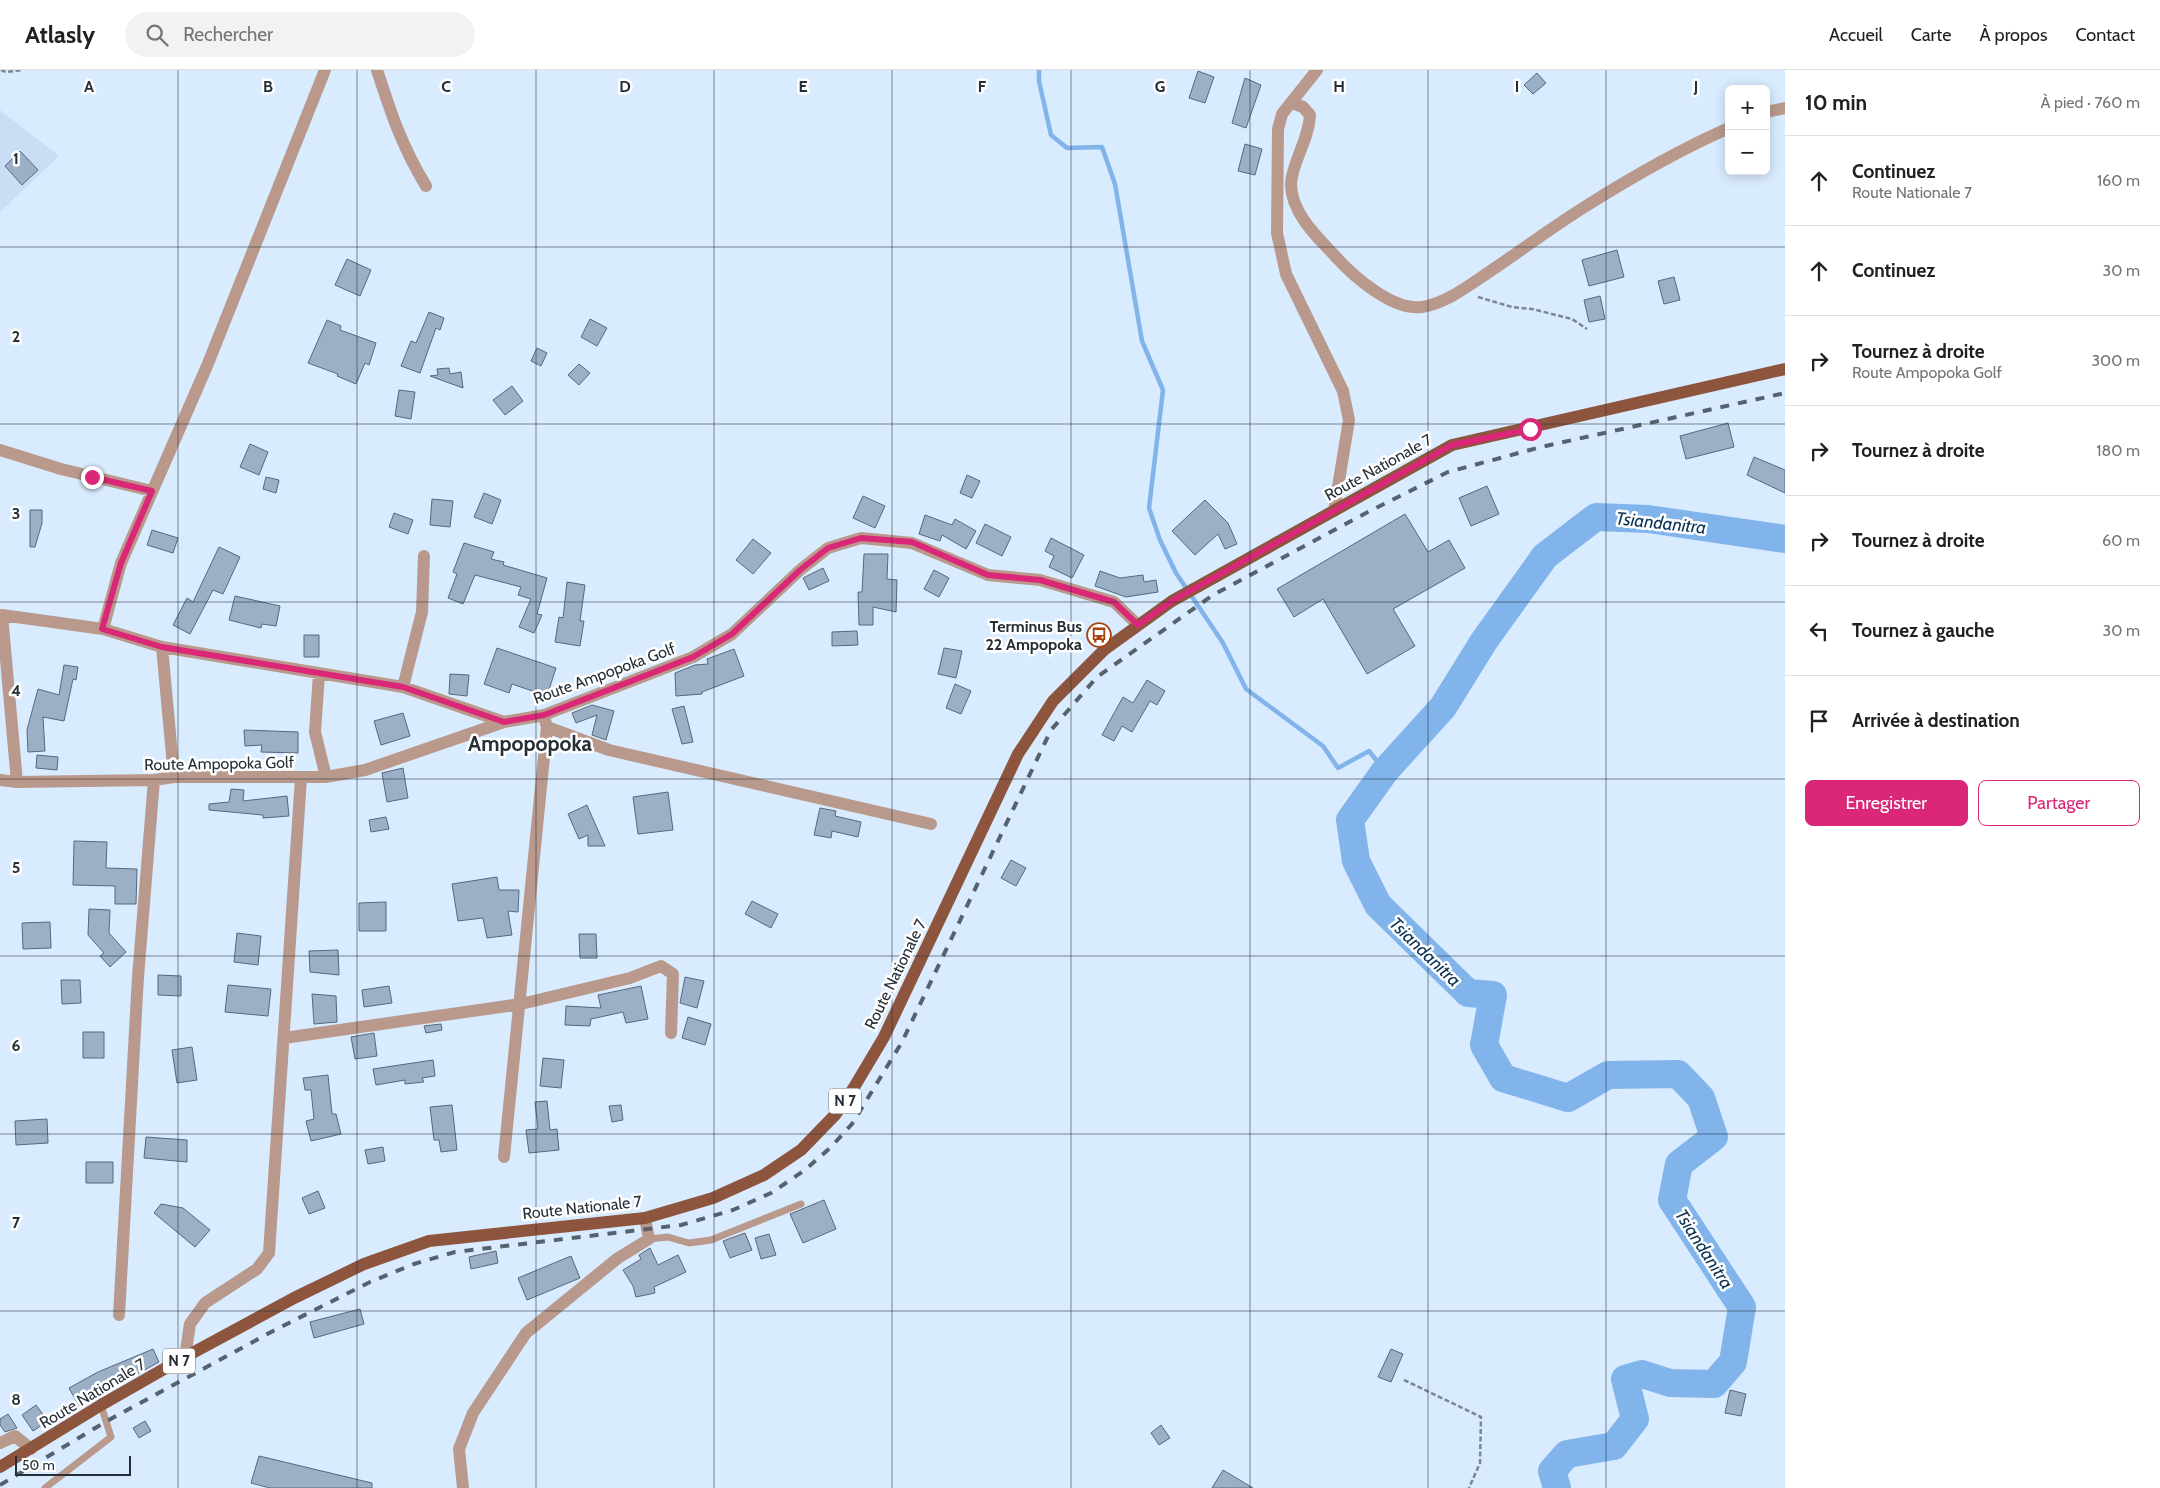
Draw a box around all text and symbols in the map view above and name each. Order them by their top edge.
search box [125,12,475,57]
text: Atlasly [25,20,95,49]
icon: search [143,21,171,49]
text: Rechercher [183,23,273,46]
text: Accueil [1829,24,1883,46]
text: Carte [1911,24,1951,46]
text: À propos [1979,24,2047,46]
text: Contact [2075,24,2135,46]
text: A [84,77,94,96]
text: B [263,77,273,96]
text: C [441,77,451,96]
text: D [619,77,631,96]
text: E [798,77,808,96]
text: F [978,77,987,96]
text: G [1155,77,1165,96]
text: H [1333,77,1345,96]
text: I [1515,77,1519,96]
text: J [1693,77,1698,96]
map controls [1725,85,1770,175]
button: + [1725,85,1770,130]
text: 10 min [1805,90,1867,115]
text: À pied · 760 m [2041,93,2140,112]
button: − [1725,130,1770,175]
text: 1 [13,149,19,168]
text: Continuez [1852,160,1935,183]
icon: ahead [1805,167,1833,195]
text: 160 m [2097,171,2140,190]
text: Route Nationale 7 [1852,183,1972,202]
icon: ahead [1805,257,1833,285]
text: Continuez [1852,259,1935,282]
text: 30 m [2103,261,2140,280]
text: 2 [12,327,20,346]
text: Tournez à droite [1852,340,1985,363]
icon: right [1805,347,1833,375]
text: 300 m [2091,351,2140,370]
text: Route Ampopoka Golf [1852,363,2002,382]
route start [1519,418,1542,441]
street label: Route Nationale 7 [1321,430,1435,505]
icon: right [1805,437,1833,465]
text: Tournez à droite [1852,439,1985,462]
text: 180 m [2096,441,2140,460]
route end [81,466,104,489]
text: 3 [12,504,20,523]
water label: Tsiandanitra [1615,507,1707,539]
icon: right [1805,527,1833,555]
text: Tournez à droite [1852,529,1985,552]
text: 60 m [2102,531,2140,550]
place label: Terminus Bus 22 Ampopoka [985,617,1082,654]
icon: left [1805,617,1833,645]
text: Tournez à gauche [1852,619,1994,642]
text: 30 m [2103,621,2140,640]
bus stop icon: Terminus Bus 22 Ampopoka [1086,622,1112,648]
street label: Route Ampopoka Golf [531,639,678,708]
text: 4 [11,681,21,700]
icon: arrive [1805,707,1833,735]
text: Arrivée à destination [1852,709,2020,732]
district label: Ampopopoka [468,731,592,756]
street label: Route Ampopoka Golf [144,753,295,774]
button: Enregistrer [1805,780,1968,826]
button: Partager [1978,780,2140,826]
text: 5 [12,858,20,877]
water label: Tsiandanitra [1385,913,1465,991]
street label: Route Nationale 7 [861,916,930,1032]
text: 6 [12,1036,21,1055]
road number: N 7 [829,1088,861,1114]
street label: Route Nationale 7 [521,1192,643,1223]
water label: Tsiandanitra [1670,1205,1738,1293]
text: 7 [12,1213,21,1232]
road number: N 7 [163,1348,195,1374]
street label: Route Nationale 7 [36,1354,149,1432]
text: 8 [11,1390,21,1409]
scale bar [15,1453,131,1476]
text: 50 m [22,1456,55,1474]

